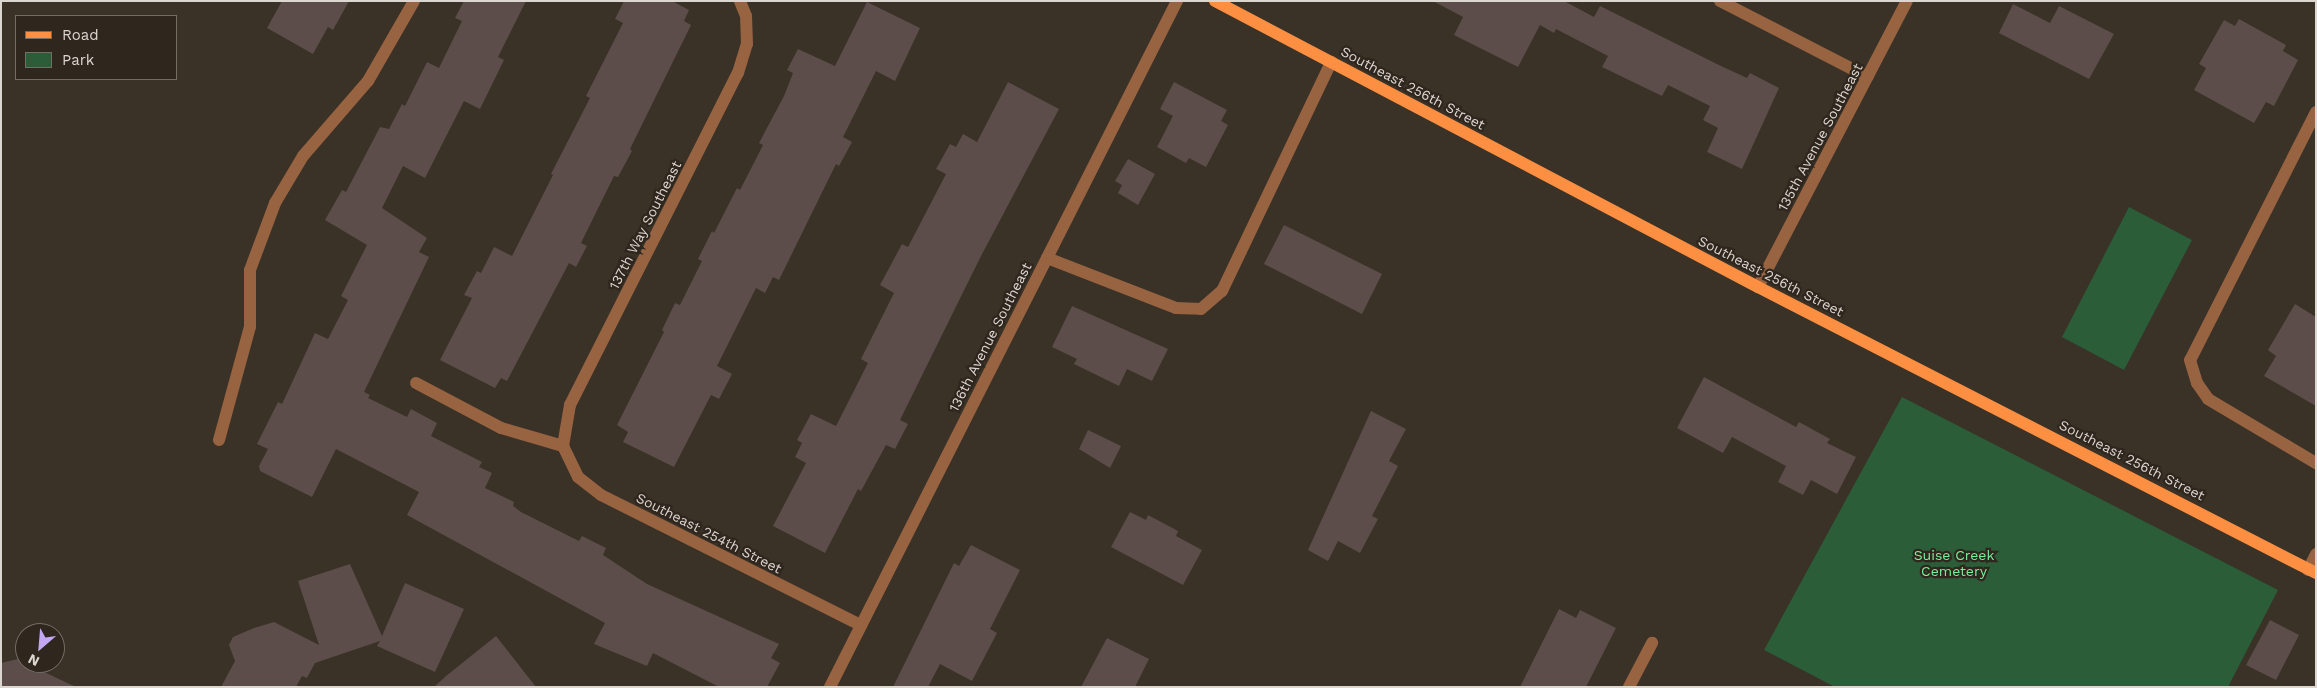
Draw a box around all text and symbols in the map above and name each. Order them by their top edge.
legend [15,15,178,80]
text: Road [62,26,99,44]
street label: Southeast 256th Street [1338,43,1488,133]
text: Park [62,51,94,69]
street label: 135th Avenue Southeast [1774,60,1866,214]
street label: 137th Way Southeast [605,158,685,292]
street label: Southeast 256th Street [1696,232,1846,320]
street label: 136th Avenue Southeast [945,259,1035,415]
street label: Southeast 256th Street [2057,416,2207,504]
street label: Southeast 254th Street [634,489,784,577]
park label: Suise Creek Cemetery [1914,547,1994,580]
north arrow [15,623,65,673]
text: N [25,651,42,670]

